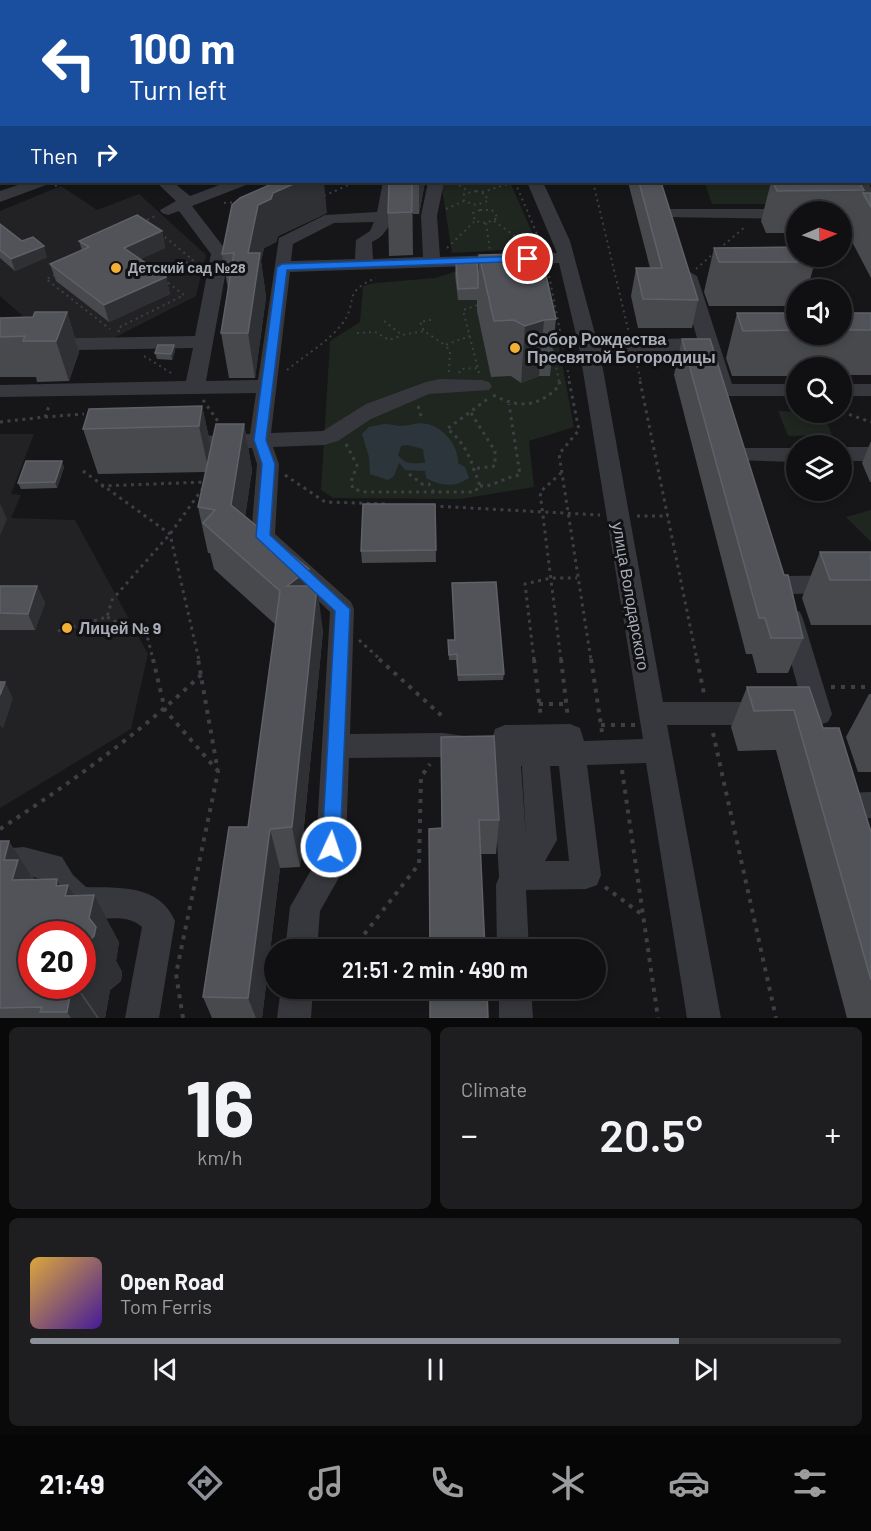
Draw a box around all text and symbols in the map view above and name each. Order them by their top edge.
text: 100 m [129,22,235,72]
icon: left [30,24,108,102]
text: Turn left [129,73,227,105]
icon: right [90,138,123,171]
text: Then [30,142,78,168]
north arrow [786,201,852,267]
map controls [786,201,852,501]
pin [502,233,553,284]
icon: arrive [511,242,544,275]
place label: Детский сад №28 [128,259,246,276]
marker: Детский сад №28 [109,261,123,275]
button: sound [786,279,852,345]
place label: Собор Рождества Пресвятой Богородицы [527,329,716,366]
marker: Собор Рождества Пресвятой Богородицы [508,341,522,355]
button: search [786,357,852,423]
button: layers [786,435,852,501]
street label: улица Володарского [609,520,654,672]
place label: Лицей № 9 [79,618,161,637]
marker: Лицей № 9 [60,621,74,635]
position arrow [299,815,363,879]
speed limit sign: 20 [18,921,96,999]
text: 21:51 · 2 min · 490 m [342,956,528,982]
text: 16 [185,1059,255,1153]
text: Climate [461,1077,527,1101]
text: 20.5° [599,1107,703,1161]
text: − [461,1114,478,1154]
text: + [824,1114,841,1154]
text: km/h [197,1145,243,1169]
text: Open Road [120,1268,224,1294]
text: Tom Ferris [120,1294,212,1318]
icon: previous [149,1353,182,1386]
icon: pause [419,1353,452,1386]
icon: next [689,1353,722,1386]
icon: directions [184,1462,226,1504]
icon: music [305,1462,347,1504]
icon: phone [426,1462,468,1504]
icon: climate [547,1462,589,1504]
icon: car [668,1462,710,1504]
icon: filters [789,1462,831,1504]
text: 21:49 [40,1467,105,1499]

